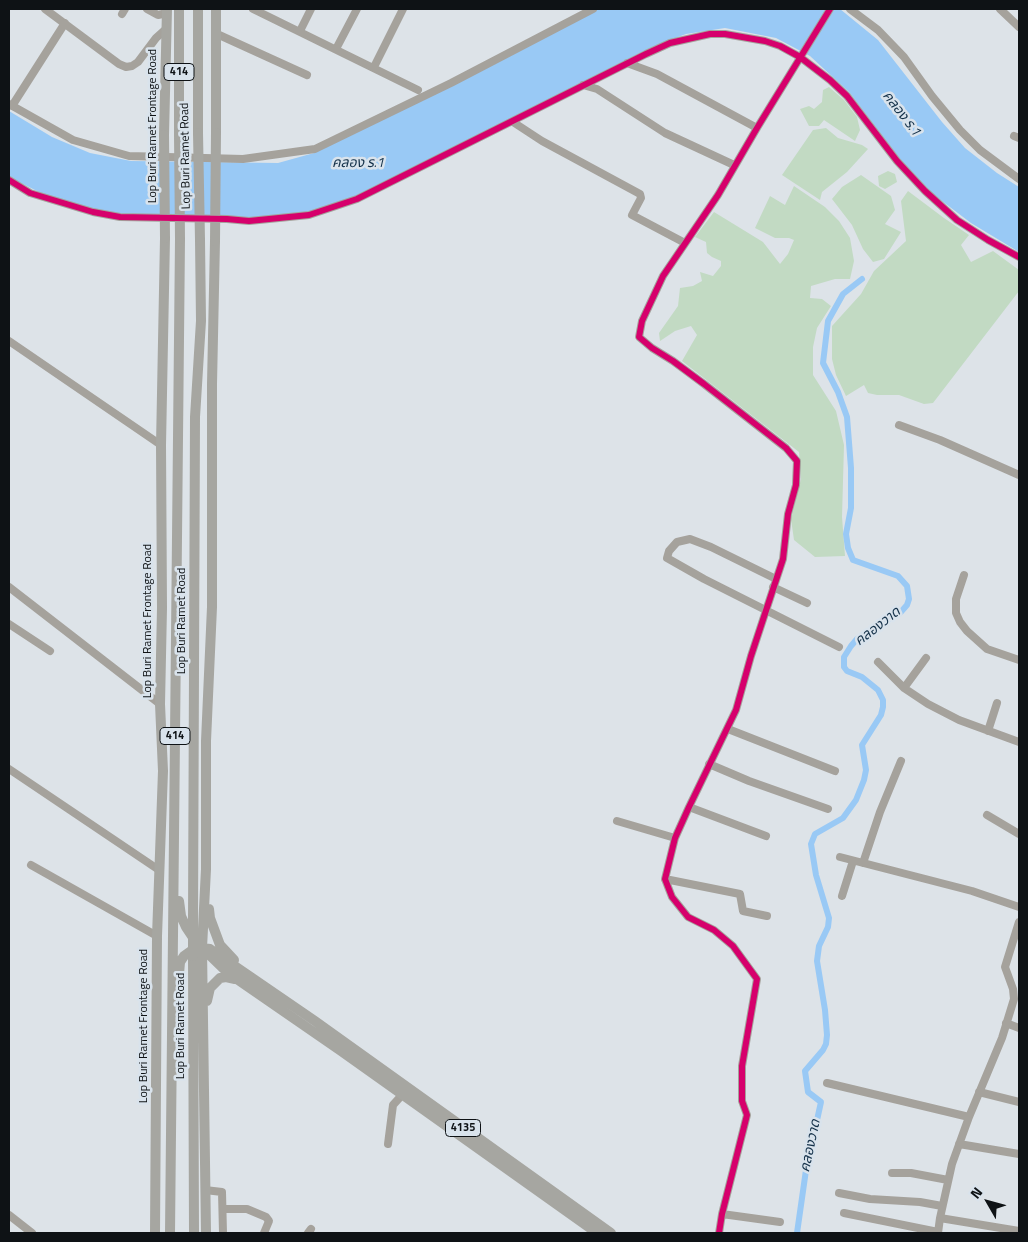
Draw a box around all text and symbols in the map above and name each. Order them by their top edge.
street label: Lop Buri Ramet Frontage Road [146,49,160,203]
road number: 414 [164,64,194,80]
water label: คลอง ร.1 [878,88,924,140]
street label: Lop Buri Ramet Road [178,103,194,209]
water label: คลอง ร.1 [332,156,384,172]
street label: Lop Buri Ramet Frontage Road [141,544,155,698]
street label: Lop Buri Ramet Road [175,568,189,674]
water label: คลองวาด [852,604,904,650]
road number: 414 [160,728,190,744]
street label: Lop Buri Ramet Frontage Road [137,949,151,1103]
street label: Lop Buri Ramet Road [174,973,188,1079]
water label: คลองวาด [797,1118,825,1174]
road number: 4135 [446,1120,480,1136]
north arrow [963,1177,1013,1227]
text: N [965,1182,987,1203]

